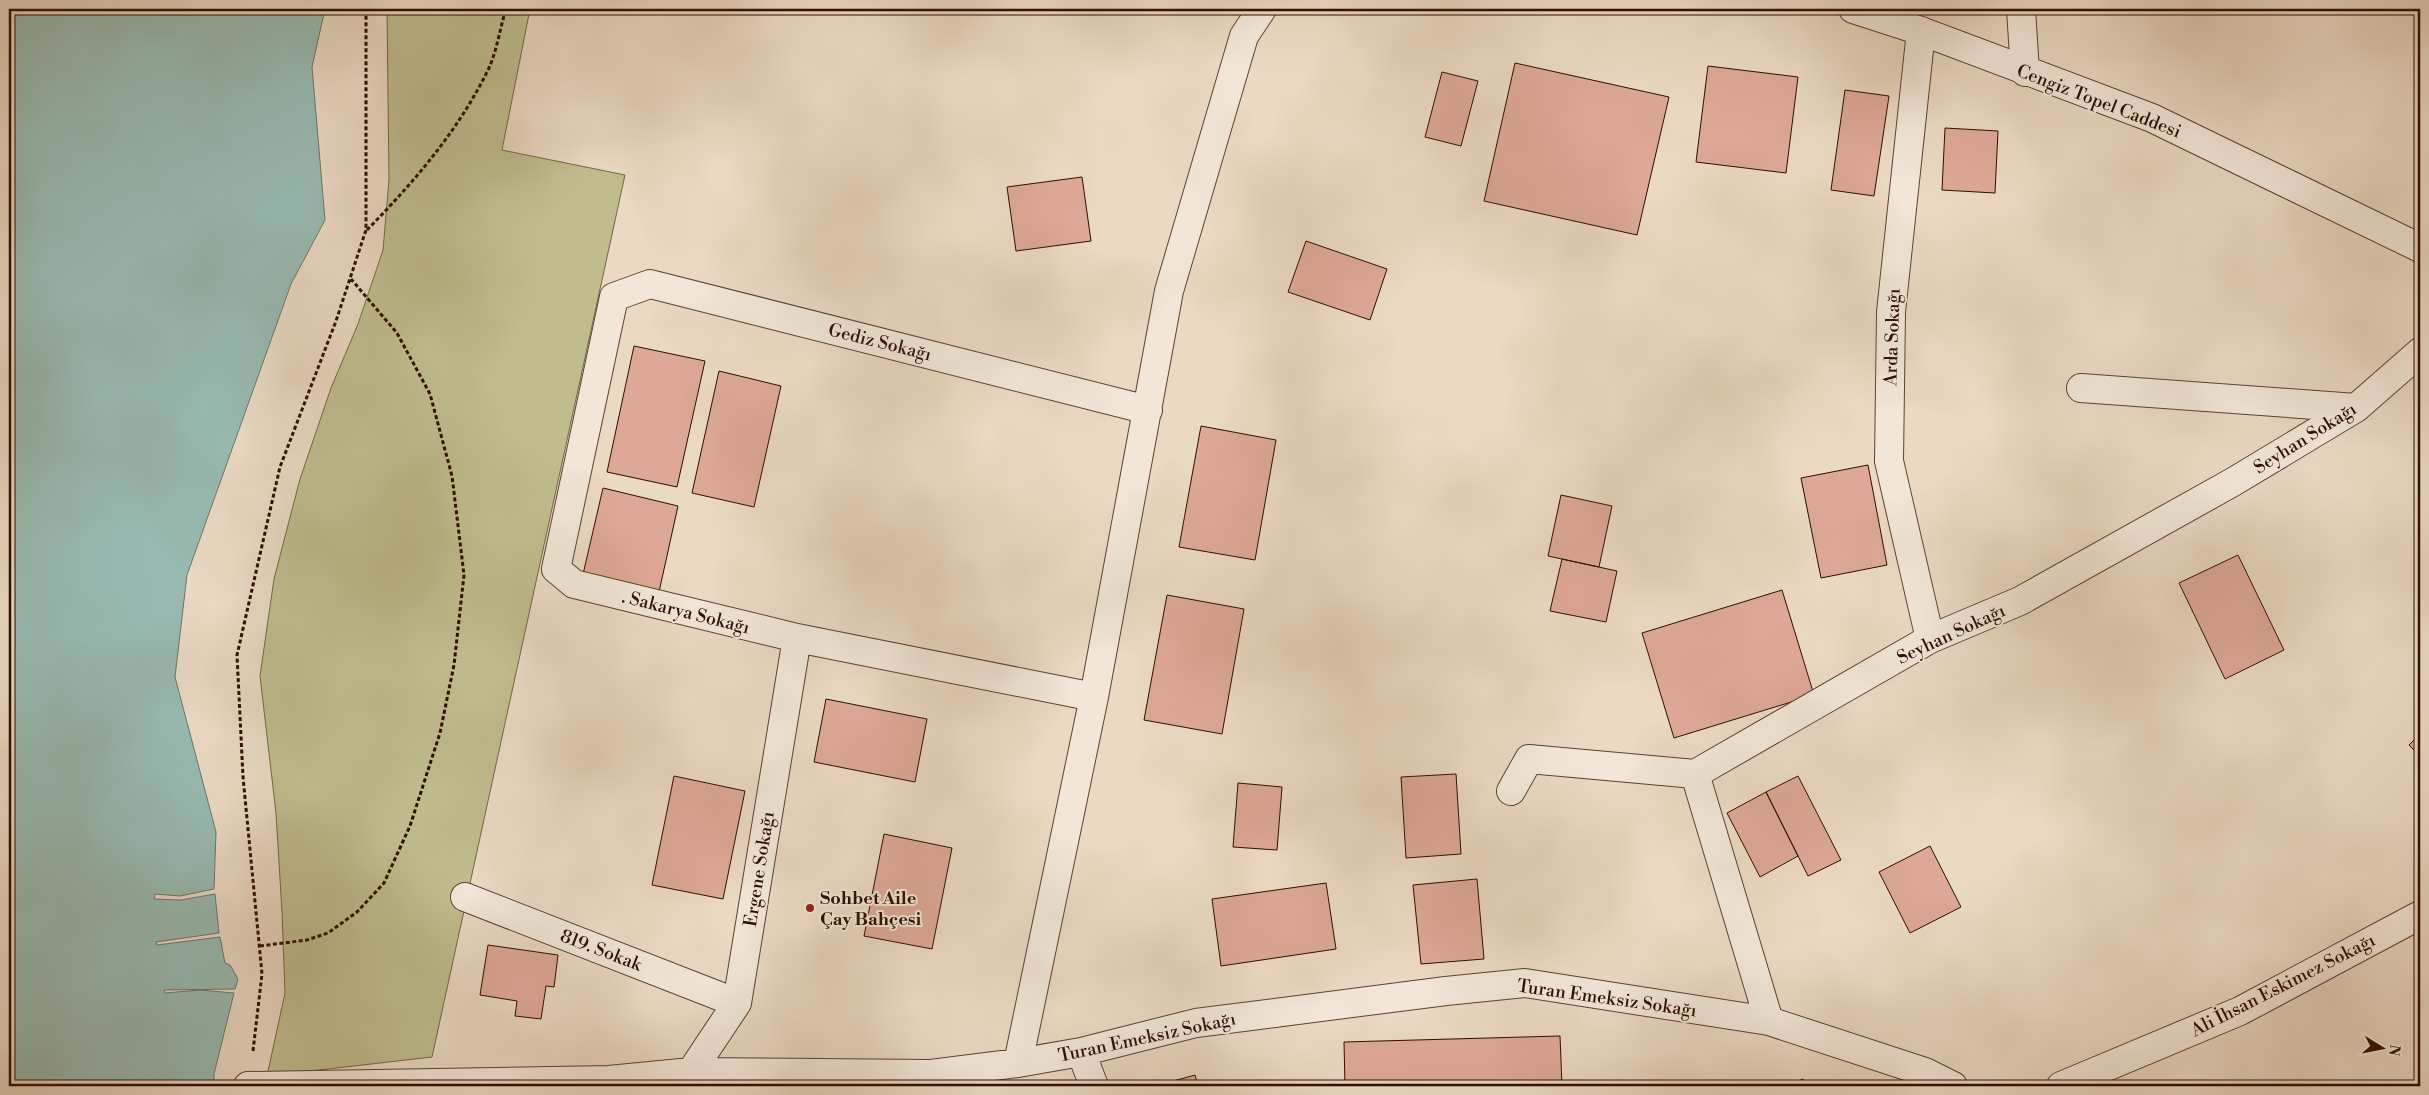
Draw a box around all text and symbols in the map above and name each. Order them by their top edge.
street label: Cengiz Topel Caddesi [2013,59,2184,143]
street label: Arda Sokağı [1879,288,1906,387]
street label: Gediz Sokağı [826,319,934,366]
street label: Seyhan Sokağı [2249,398,2361,479]
street label: . Sakarya Sokağı [620,585,752,640]
street label: Seyhan Sokağı [1893,599,2009,670]
street label: Ergene Sokağı [739,810,780,928]
place label: Sohbet Aile Çay Bahçesi [820,887,922,931]
marker: Sohbet Aile Çay Bahçesi [804,902,816,914]
street label: 819. Sokak [557,924,646,977]
street label: Ali İhsan Eskimez Sokağı [2186,929,2379,1042]
street label: Turan Emeksiz Sokağı [1516,975,1698,1022]
street label: Turan Emeksiz Sokağı [1056,1007,1238,1068]
north arrow [2356,1022,2406,1072]
text: N [2384,1043,2404,1057]

